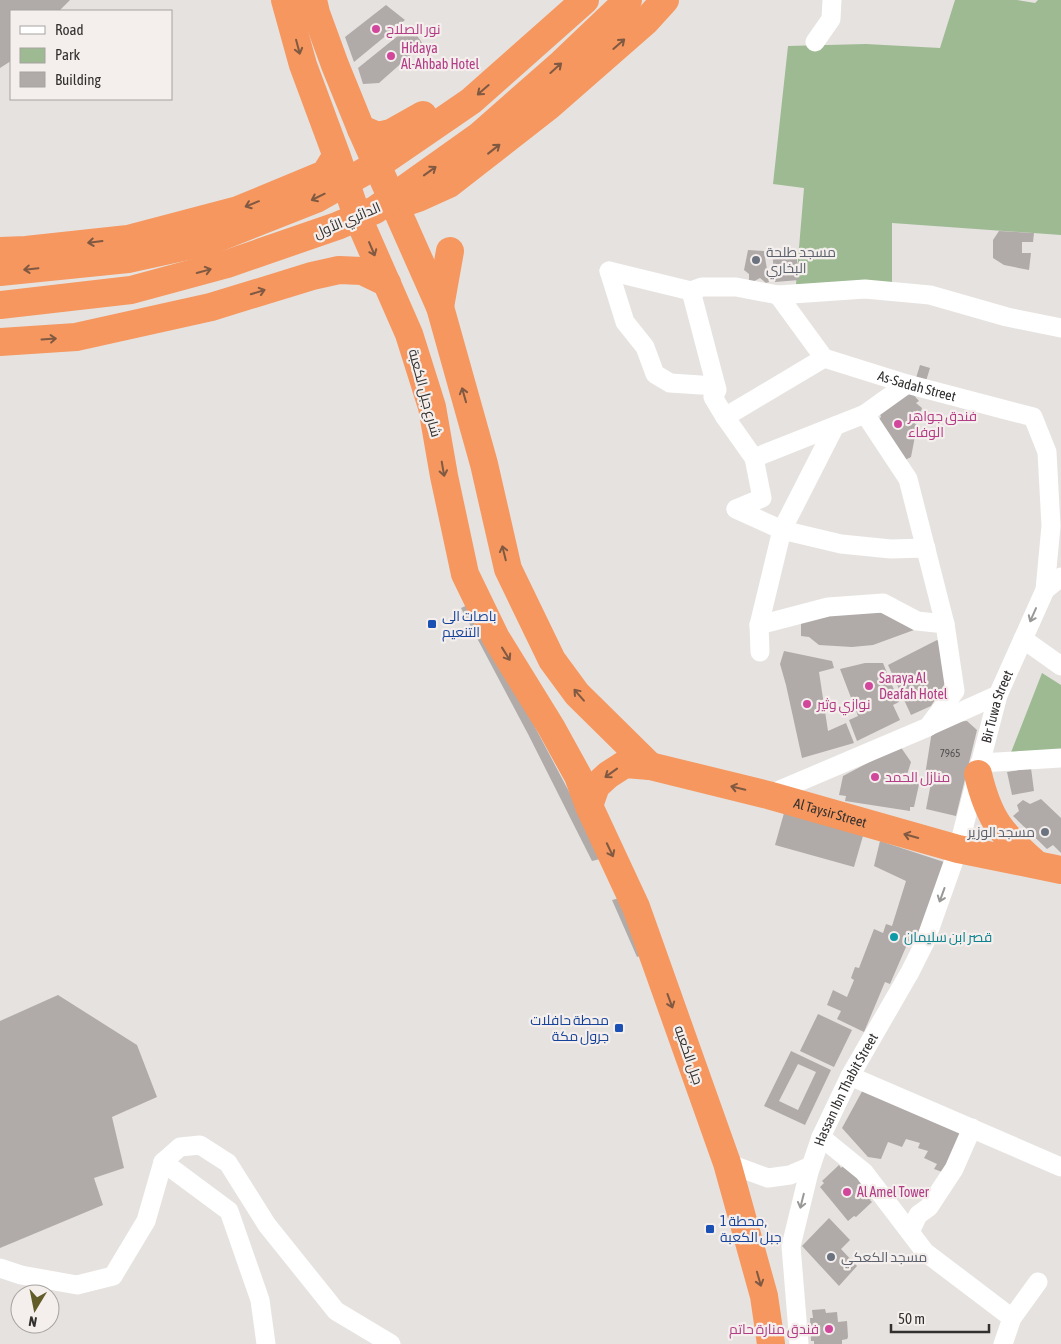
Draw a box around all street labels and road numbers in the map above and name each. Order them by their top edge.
street label: الدائري الأول [311,199,384,245]
street label: شارع جبل الكعبة [405,347,444,439]
street label: As-Sadah Street [876,367,958,404]
street label: Bir Tuwa Street [978,668,1016,745]
street label: Al Taysir Street [792,795,868,831]
street label: جبل الكعبه [671,1023,707,1087]
street label: Hassan Ibn Thabit Street [811,1030,881,1148]

